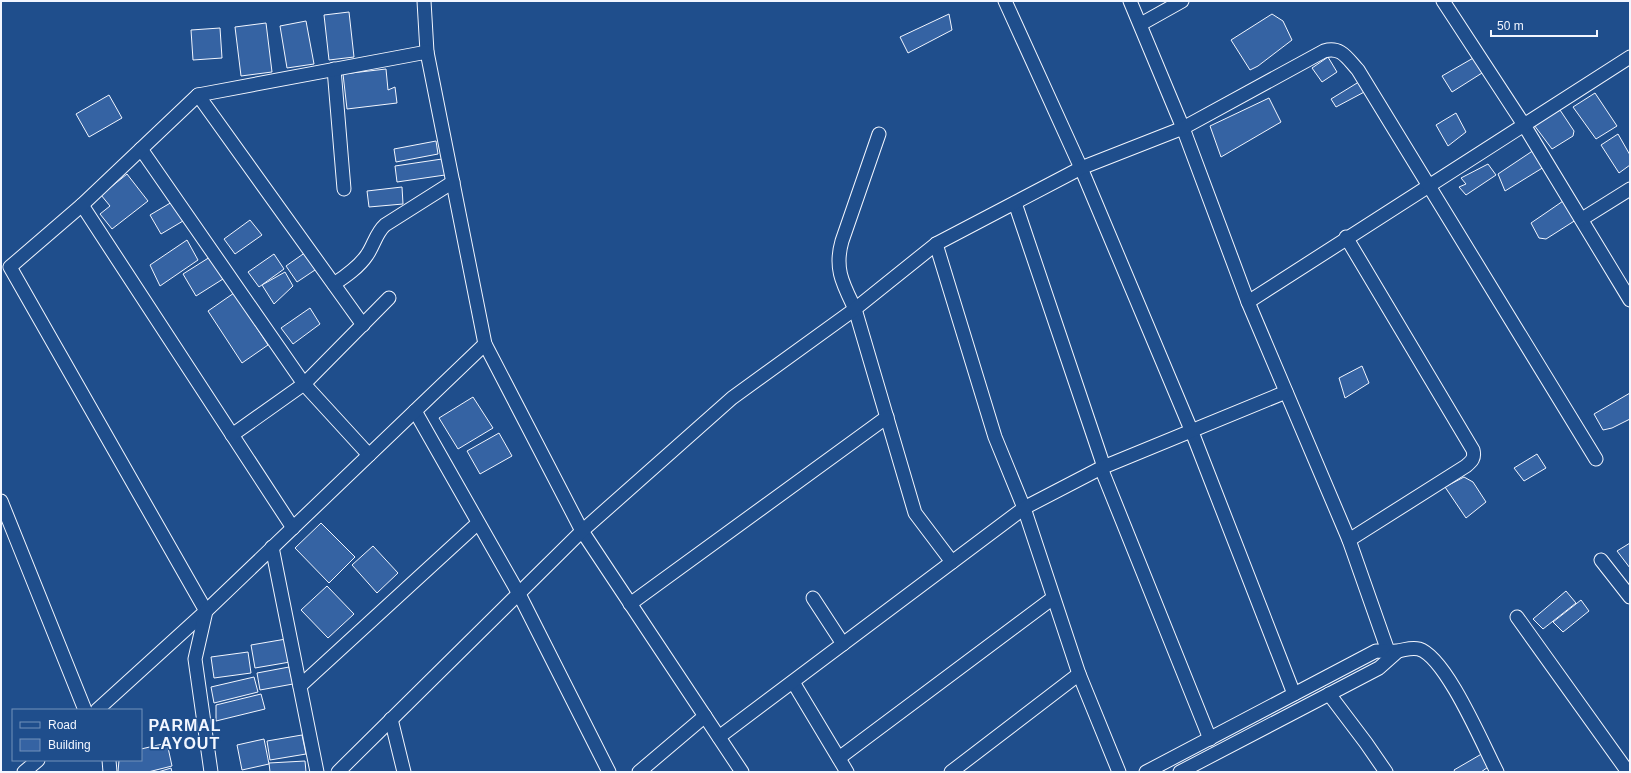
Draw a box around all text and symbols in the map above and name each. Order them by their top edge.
scale bar [1491,12,1597,38]
text: 50 m [1497,19,1524,33]
legend [12,709,142,761]
district label: PARMAL LAYOUT [148,717,222,752]
text: Road [48,718,77,732]
text: Building [48,738,91,752]

